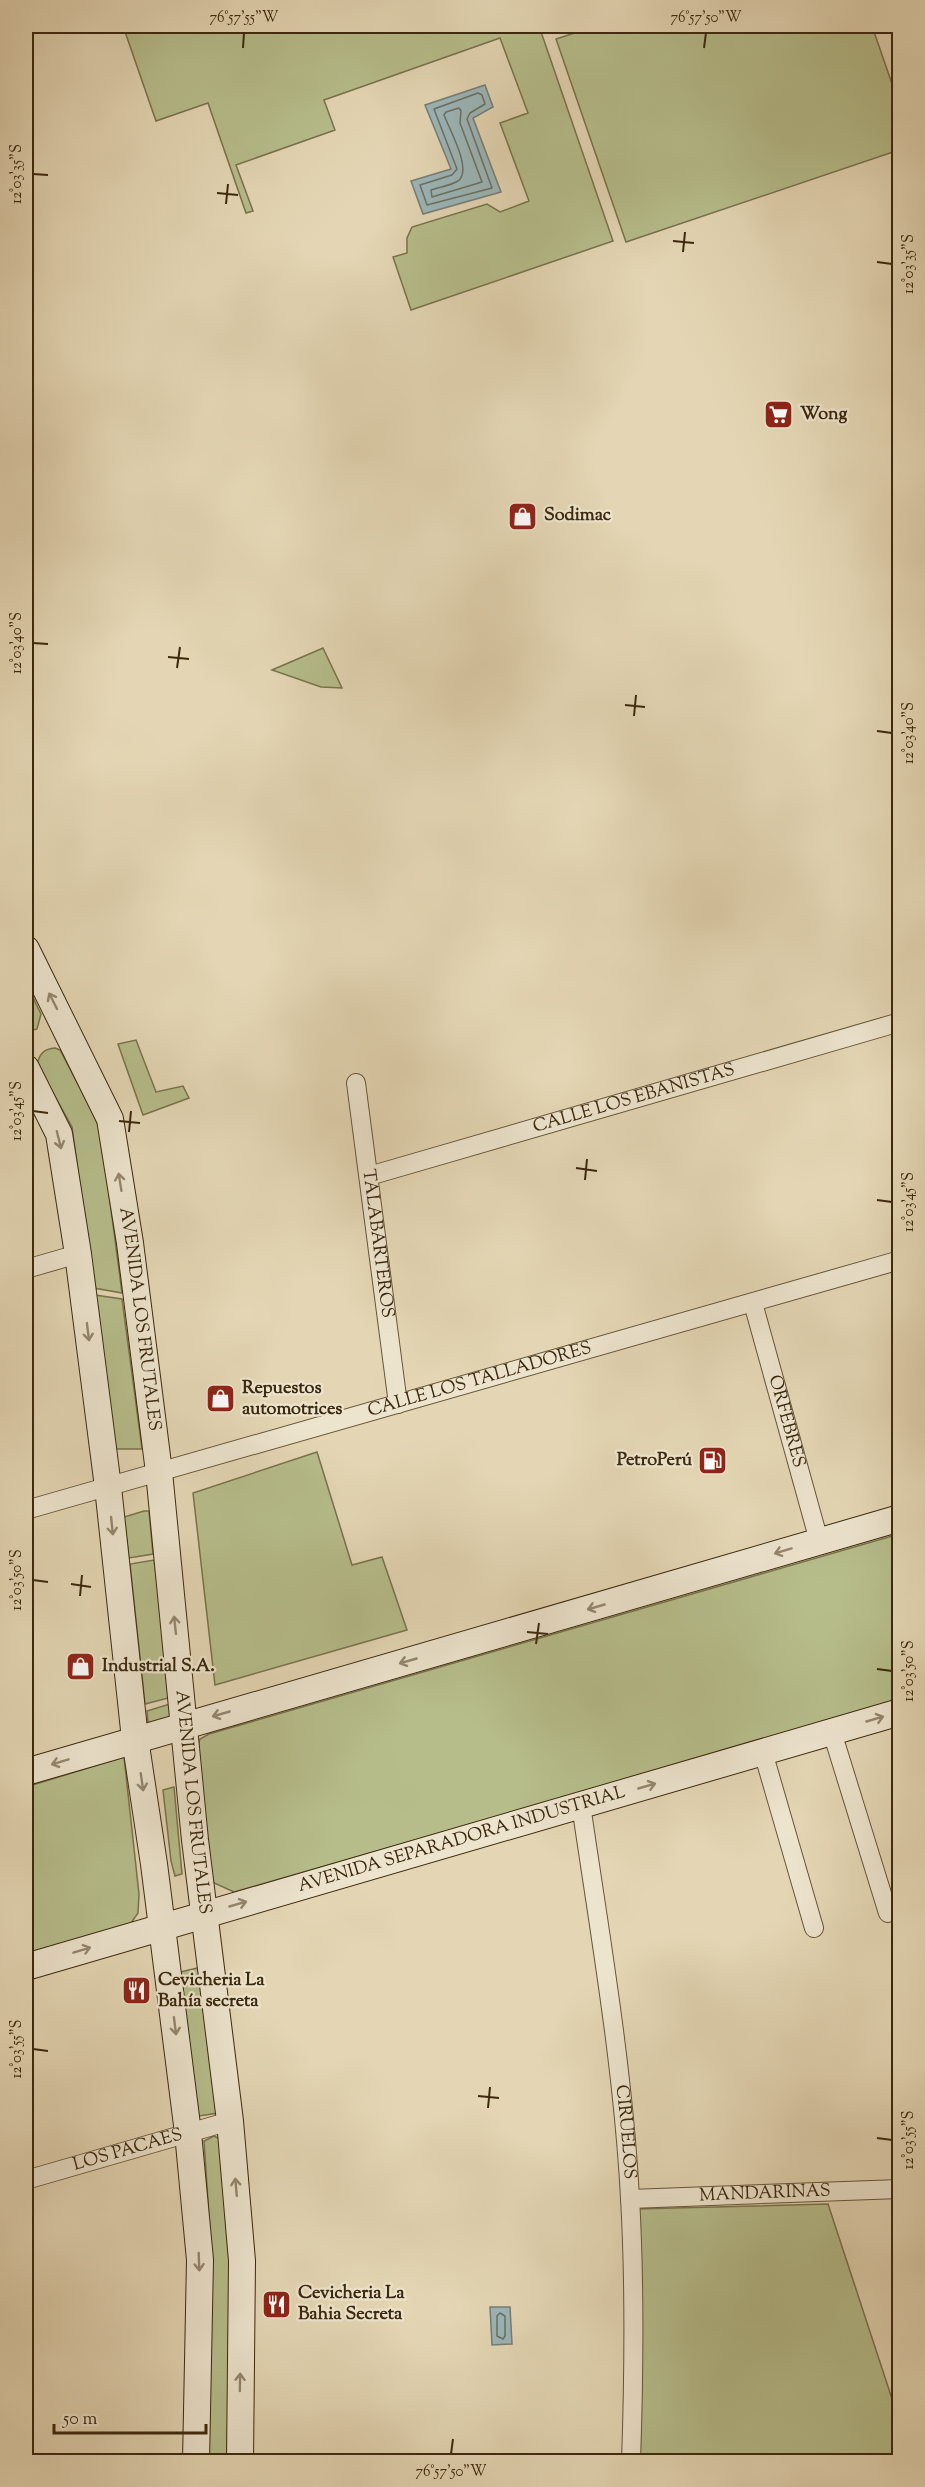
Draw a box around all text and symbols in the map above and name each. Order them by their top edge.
text: 76°57'55"W [210,8,279,29]
text: 76°57'50"W [670,8,742,29]
text: 12°03'35"S [7,144,28,204]
text: 12°03'35"S [899,234,920,294]
supermarket icon: Wong [763,399,795,431]
place label: Wong [800,402,848,428]
shop icon: Sodimac [507,500,539,532]
place label: Sodimac [544,503,612,529]
text: 12°03'40"S [7,612,28,674]
text: 12°03'40"S [899,702,920,764]
one-way arrow [46,992,58,1010]
street label: CALLE LOS EBANISTAS [530,1058,738,1141]
text: 12°03'45"S [7,1081,28,1141]
one-way arrow [53,1130,65,1149]
street label: TALABARTEROS [354,1168,400,1320]
one-way arrow [114,1172,125,1192]
text: 12°03'45"S [899,1172,920,1232]
street label: AVENIDA LOS FRUTALES [111,1206,167,1432]
one-way arrow [83,1322,94,1342]
street label: CALLE LOS TALLADORES [365,1336,595,1425]
street label: ORFEBRES [761,1372,811,1471]
place label: Repuestos automotrices [242,1376,342,1423]
shop icon: Repuestos automotrices [205,1383,237,1415]
fuel station icon: PetroPerú [697,1445,729,1477]
place label: PetroPerú [617,1448,693,1474]
one-way arrow [107,1515,118,1535]
one-way arrow [774,1546,793,1557]
text: 12°03'50"S [7,1549,28,1611]
one-way arrow [587,1602,606,1613]
one-way arrow [169,1616,180,1636]
text: 12°03'50"S [899,1640,920,1702]
shop icon: Industrial S.A. [65,1651,97,1683]
place label: Industrial S.A. [102,1654,215,1680]
one-way arrow [399,1655,418,1667]
street label: AVENIDA LOS FRUTALES [167,1689,217,1916]
one-way arrow [212,1709,231,1720]
one-way arrow [865,1713,884,1724]
one-way arrow [51,1757,70,1768]
one-way arrow [136,1772,147,1791]
street label: AVENIDA SEPARADORA INDUSTRIAL [295,1780,629,1900]
one-way arrow [638,1780,657,1791]
one-way arrow [228,1897,247,1909]
one-way arrow [72,1944,91,1955]
place label: Cevicheria La Bahía secreta [158,1968,265,2015]
restaurant icon: Cevicheria La Bahía secreta [121,1975,153,2007]
one-way arrow [169,2016,180,2036]
text: 12°03'55"S [7,2019,28,2079]
street label: CIRUELOS [608,2083,642,2180]
text: 12°03'55"S [899,2110,920,2170]
street label: LOS PACAES [70,2122,186,2179]
one-way arrow [230,2178,241,2198]
street label: MANDARINAS [699,2179,831,2209]
one-way arrow [193,2251,205,2271]
place label: Cevicheria La Bahia Secreta [298,2281,405,2328]
restaurant icon: Cevicheria La Bahia Secreta [261,2288,293,2320]
one-way arrow [235,2373,246,2393]
scale bar [54,2397,206,2435]
text: 50 m [62,2407,98,2433]
text: 76°57'50"W [415,2462,487,2483]

